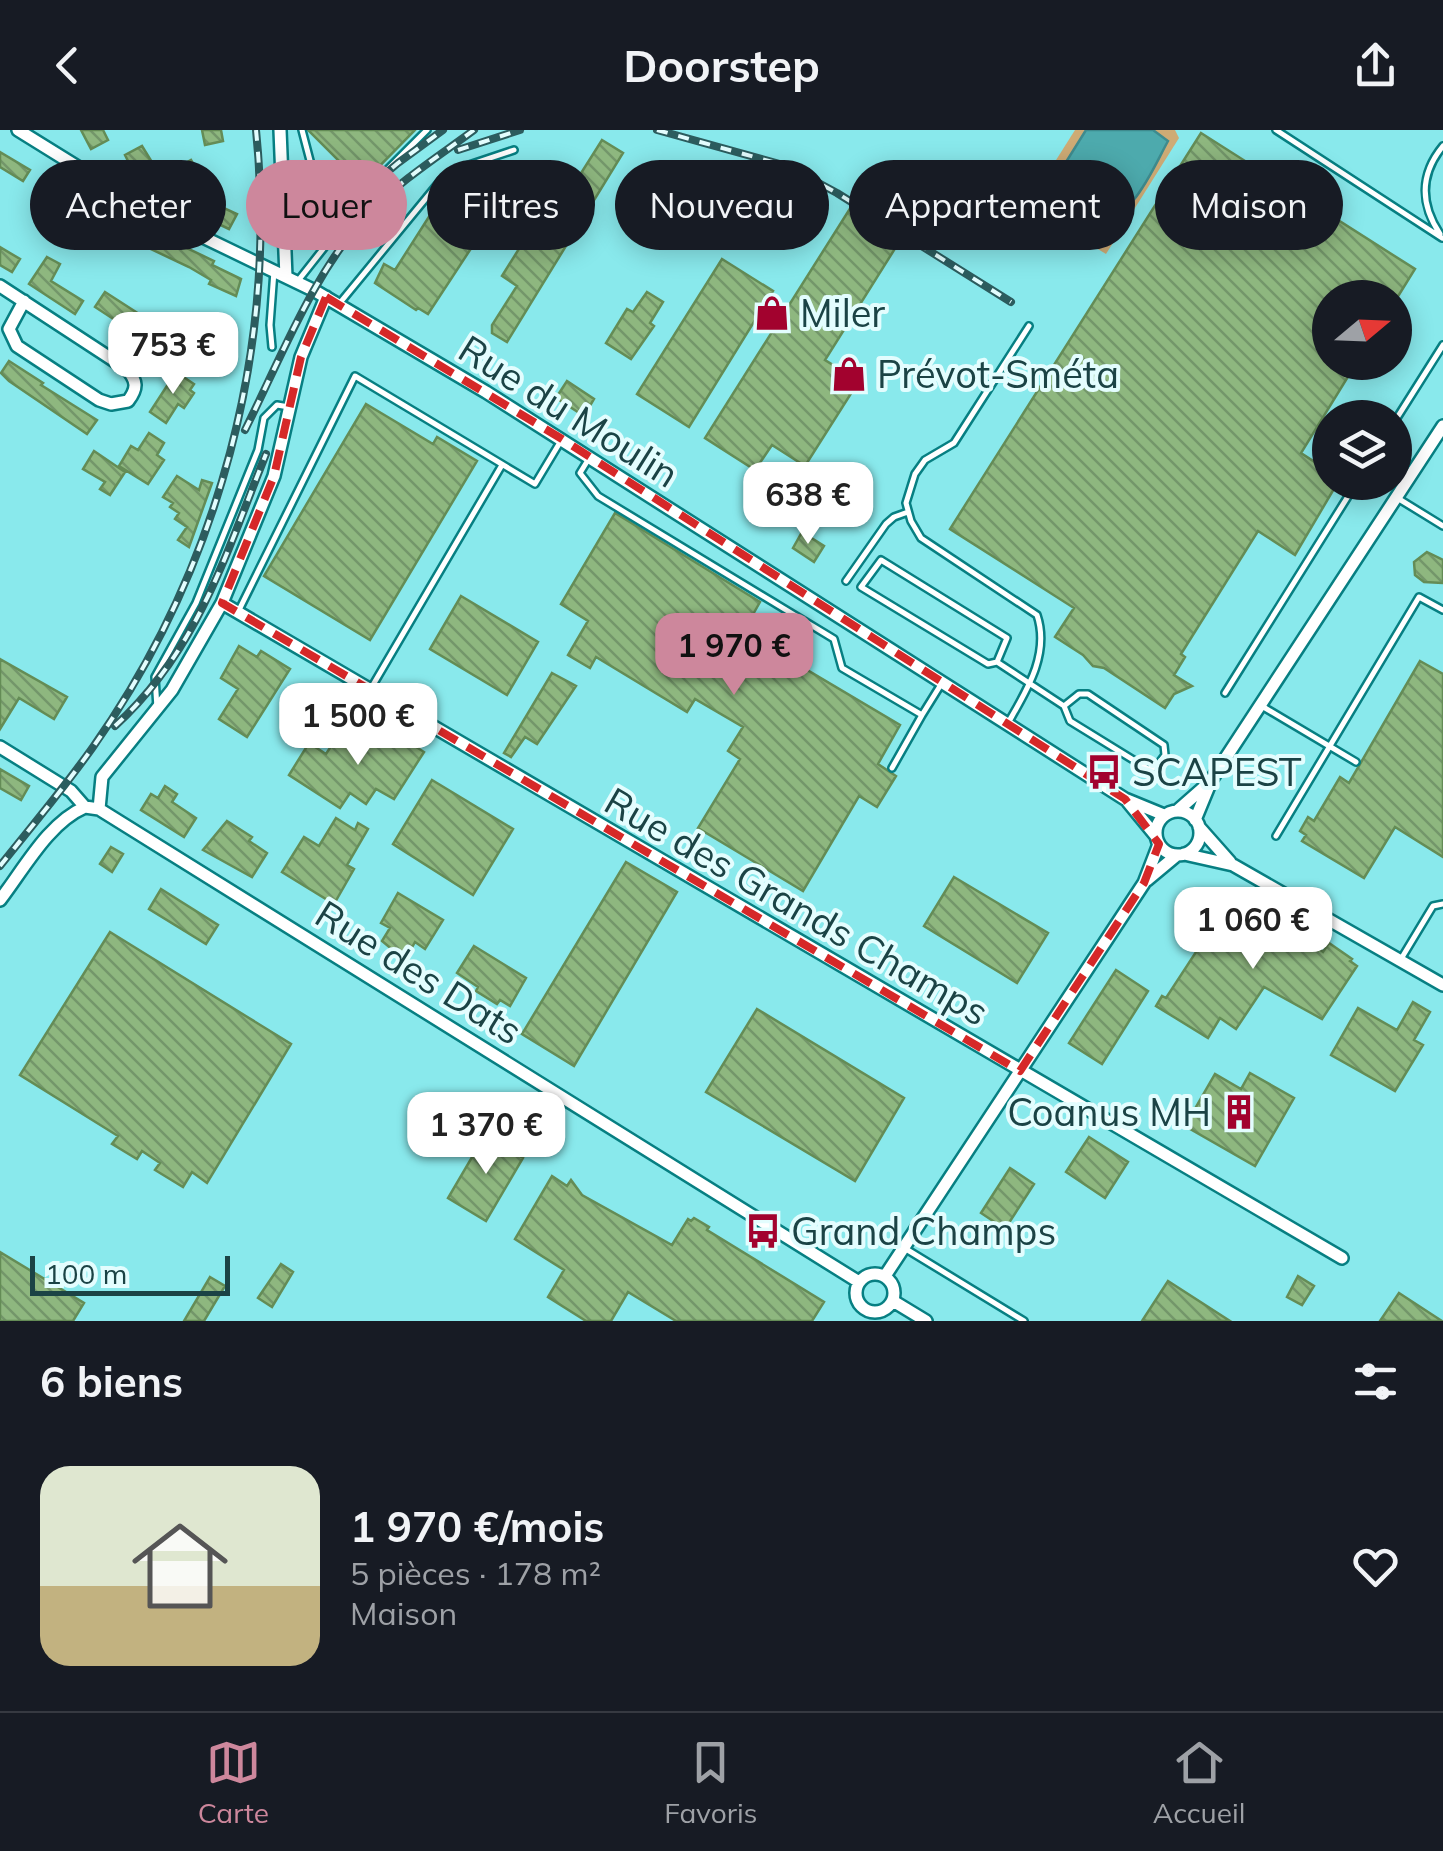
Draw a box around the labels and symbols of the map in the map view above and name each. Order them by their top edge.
north arrow [1312,280,1412,380]
place label: Miler [800,289,885,337]
shop icon: Miler [753,294,791,332]
pin: 753 € [103,312,243,397]
street label: Rue du Moulin [450,324,688,498]
place label: Prévot-Sméta [877,350,1119,398]
shop icon: Prévot-Sméta [830,355,868,393]
pin: 638 € [738,462,878,547]
pin: 1 970 € [642,613,826,698]
pin: 1 500 € [266,683,450,768]
place label: SCAPEST [1132,748,1302,796]
bus stop icon: SCAPEST [1085,753,1123,791]
street label: Rue des Grands Champs [597,776,997,1036]
pin: 1 060 € [1161,887,1345,972]
street label: Rue des Dats [307,890,531,1054]
place label: Coanus MH [1007,1088,1211,1136]
pin: 1 370 € [394,1092,578,1177]
building icon: Coanus MH [1220,1093,1258,1131]
place label: Grand Champs [791,1207,1056,1255]
bus stop icon: Grand Champs [744,1212,782,1250]
scale bar [30,1251,230,1296]

